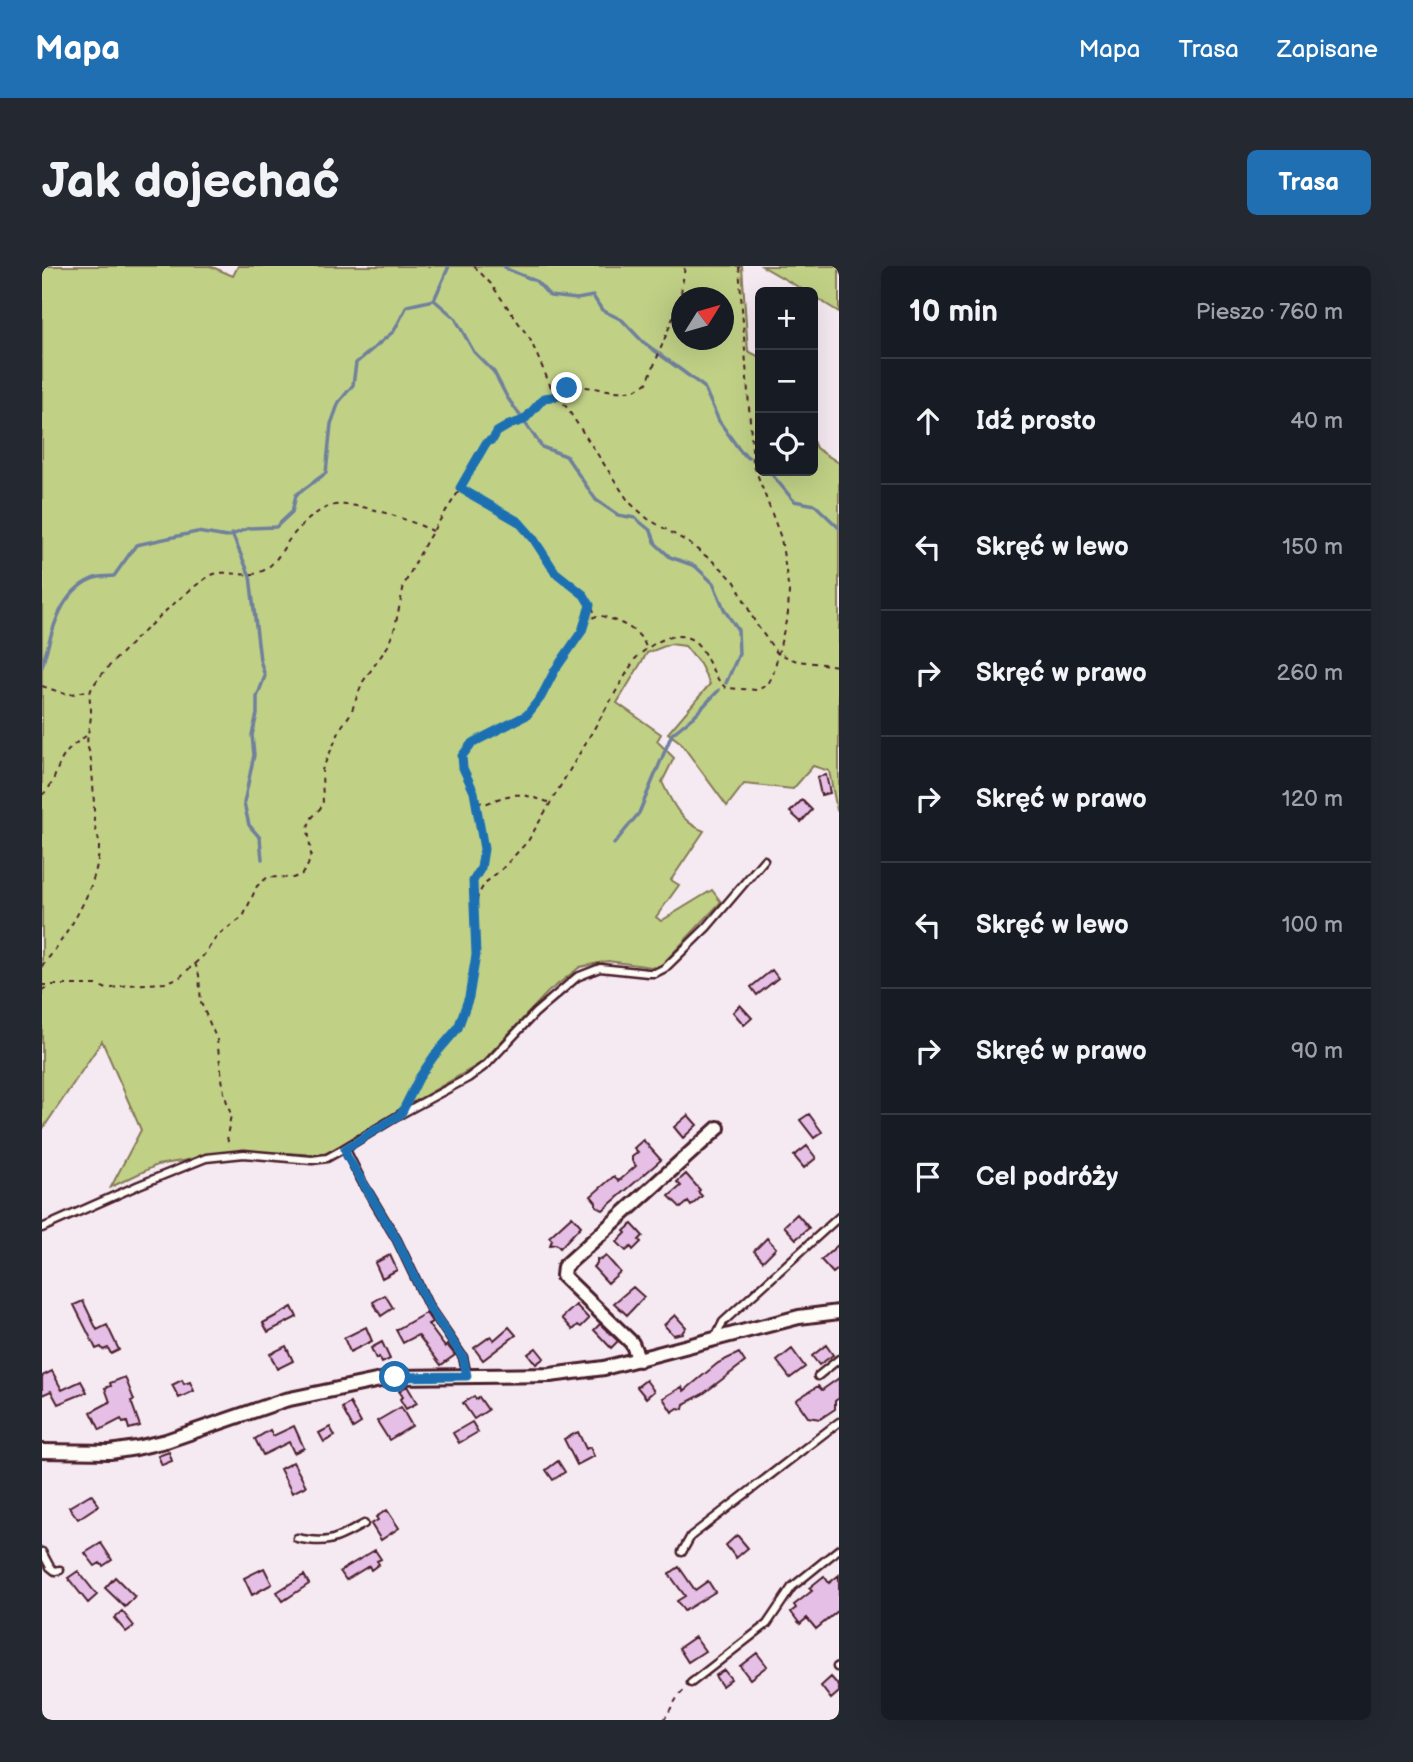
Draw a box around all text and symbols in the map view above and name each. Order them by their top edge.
text: Mapa [35,29,120,69]
text: Mapa [1079,35,1140,64]
text: Trasa [1178,35,1239,64]
text: Zapisane [1277,35,1378,64]
button: Trasa [1247,150,1371,215]
text: Jak dojechać [42,153,340,212]
north arrow [671,287,734,350]
map controls [755,287,818,476]
button: + [755,287,818,350]
text: 10 min [909,294,998,330]
text: Pieszo · 760 m [1196,298,1343,326]
button: − [755,350,818,413]
route end [551,372,582,403]
icon: ahead [909,402,947,440]
text: Idź prosto [976,406,1096,437]
text: 40 m [1290,407,1343,435]
button: locate [755,413,818,476]
icon: left [909,528,947,566]
text: Skręć w lewo [976,532,1129,563]
text: 150 m [1282,533,1343,561]
icon: right [909,654,947,692]
text: Skręć w prawo [976,658,1147,689]
text: 260 m [1277,659,1343,687]
icon: right [909,780,947,818]
text: Skręć w prawo [976,784,1147,815]
text: 120 m [1282,785,1343,813]
icon: left [909,906,947,944]
text: Skręć w lewo [976,910,1129,941]
text: 100 m [1282,911,1343,939]
icon: right [909,1032,947,1070]
text: Skręć w prawo [976,1036,1147,1067]
text: 90 m [1291,1037,1343,1065]
icon: arrive [909,1158,947,1196]
text: Cel podróży [976,1162,1118,1193]
route start [379,1361,410,1392]

